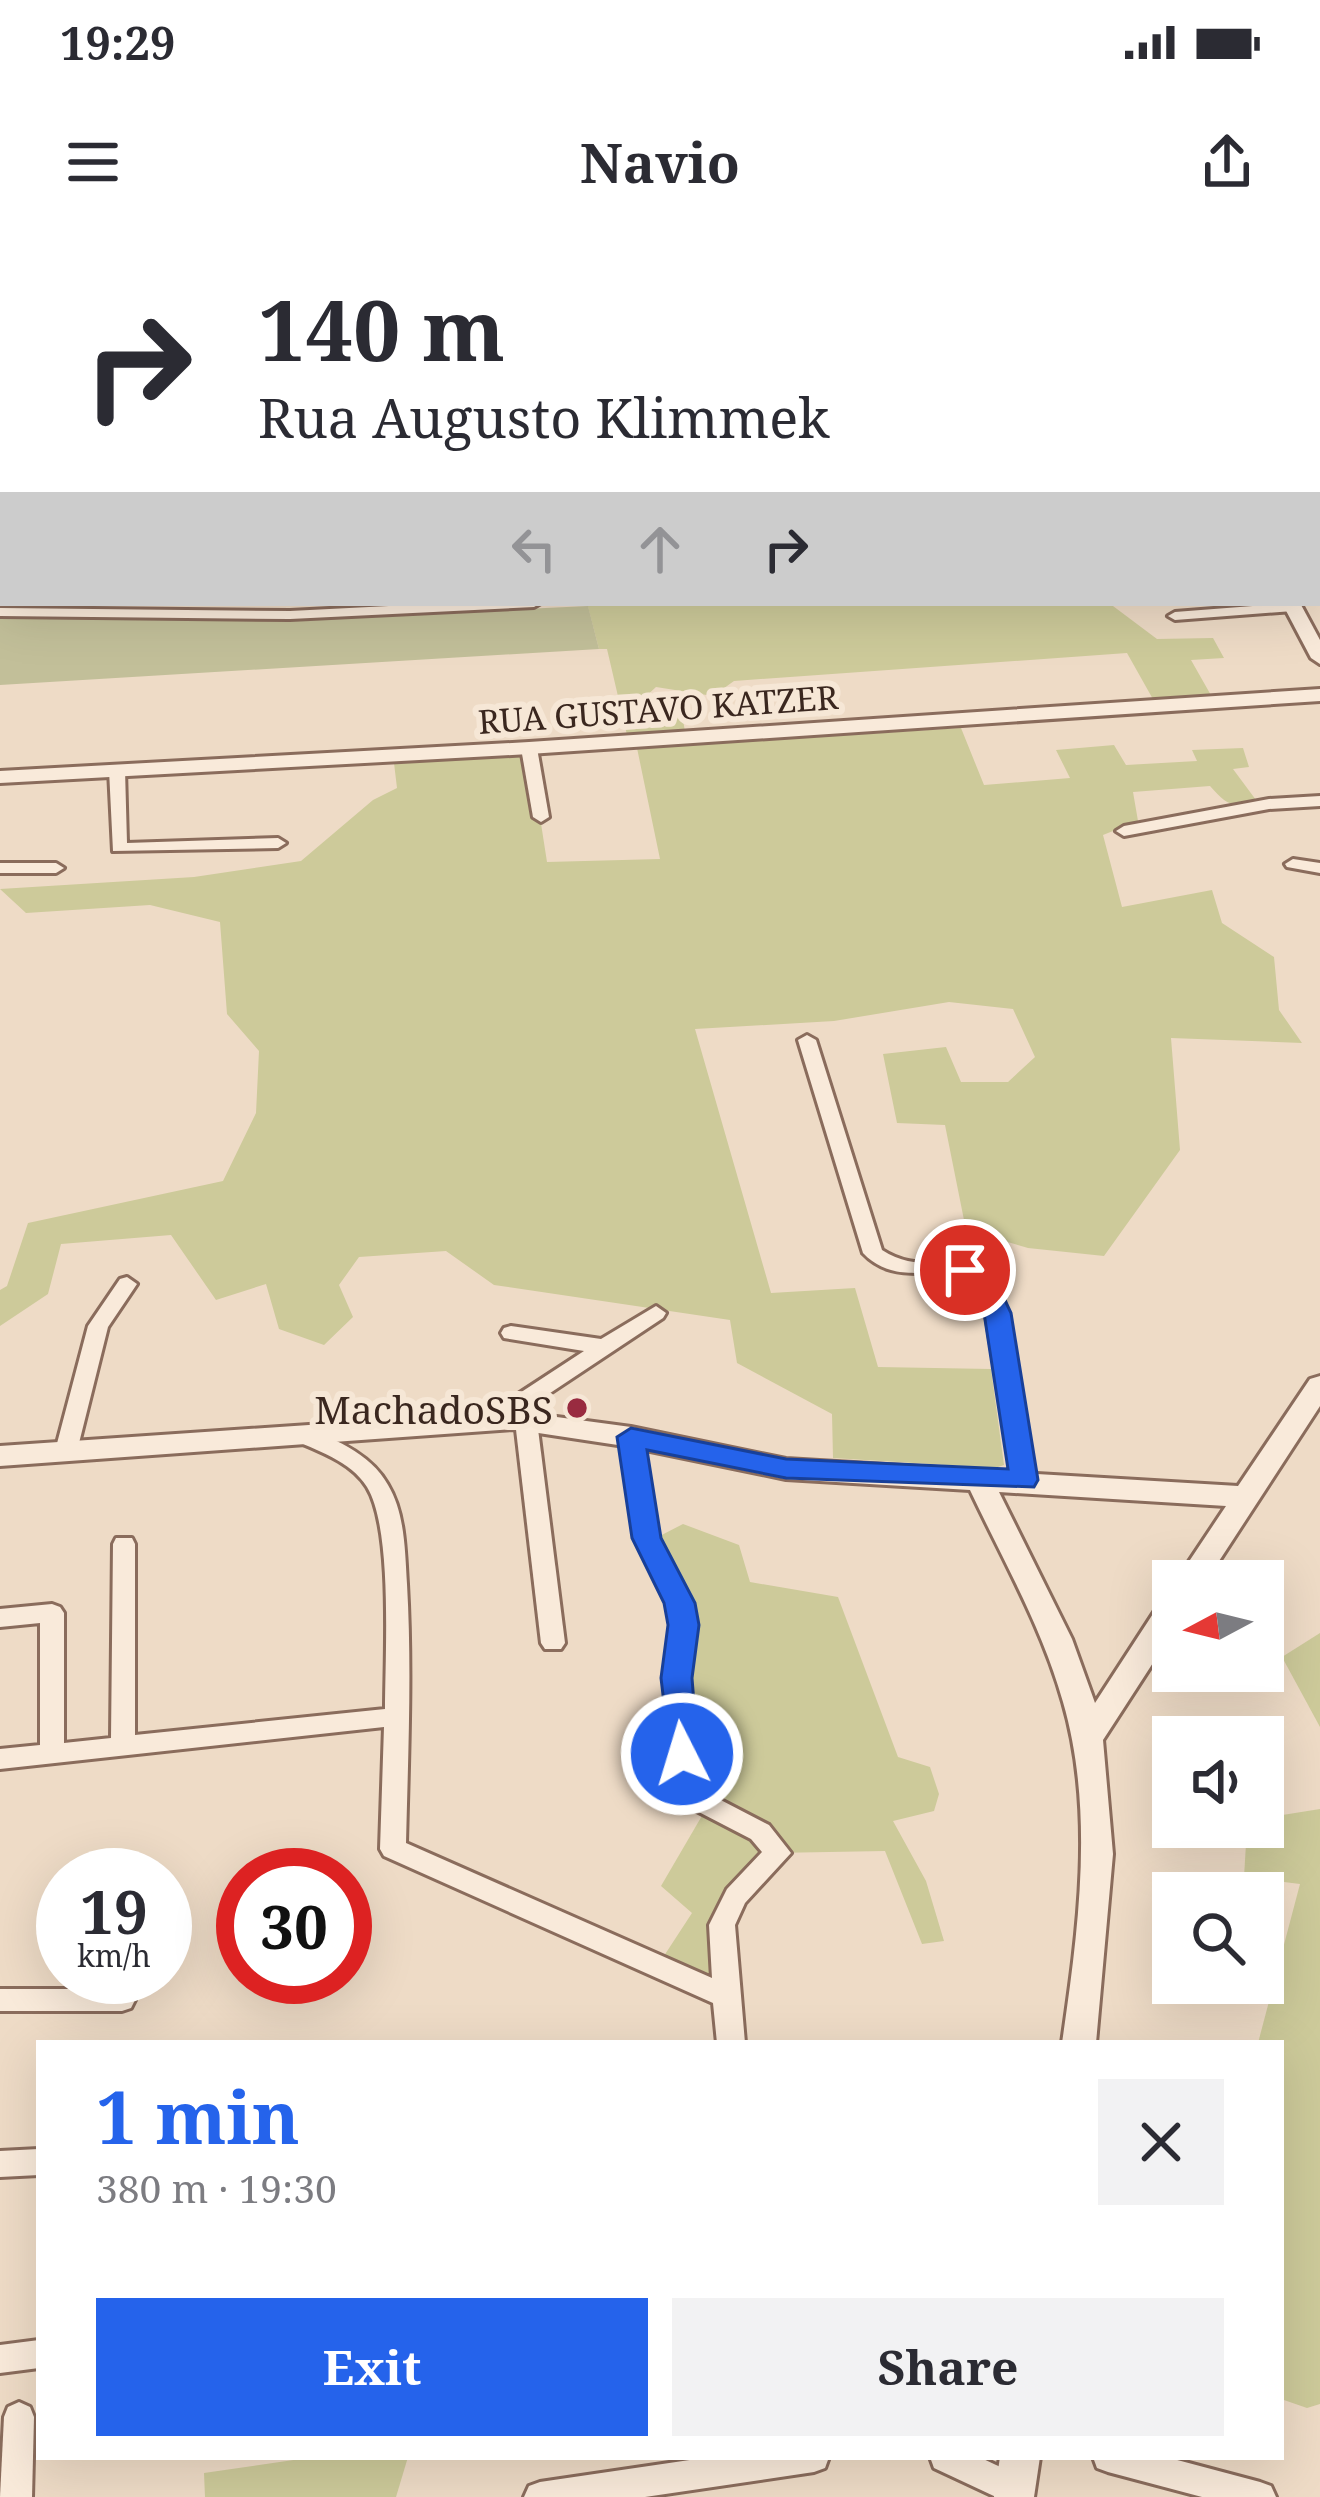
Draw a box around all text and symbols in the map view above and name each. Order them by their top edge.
text: 19:29 [60,12,175,73]
text: Navio [580,125,740,199]
icon: menu [60,129,126,195]
icon: share [1194,129,1260,195]
text: 140 m [258,271,505,386]
icon: right [60,288,216,444]
text: Rua Augusto Klimmek [258,380,830,454]
icon: left [501,516,567,582]
icon: ahead [627,516,693,582]
icon: right [753,516,819,582]
street label: RUA GUSTAVO KATZER [477,674,840,744]
pin [914,1219,1016,1321]
icon: arrive [932,1237,998,1303]
place label: MachadoSBS [314,1382,553,1435]
marker: MachadoSBS [564,1395,590,1421]
north arrow [1152,1560,1284,1692]
map controls [1152,1560,1284,2004]
position arrow [619,1691,745,1817]
button: sound [1152,1716,1284,1848]
speed limit sign: 30 [216,1848,372,2004]
text: 19 [80,1870,148,1952]
button: search [1152,1872,1284,2004]
text: km/h [77,1935,151,1976]
text: 1 min [96,2067,300,2165]
button: close [1098,2079,1224,2205]
text: 380 m · 19:30 [96,2161,337,2214]
button: Exit [96,2298,648,2436]
button: Share [672,2298,1224,2436]

